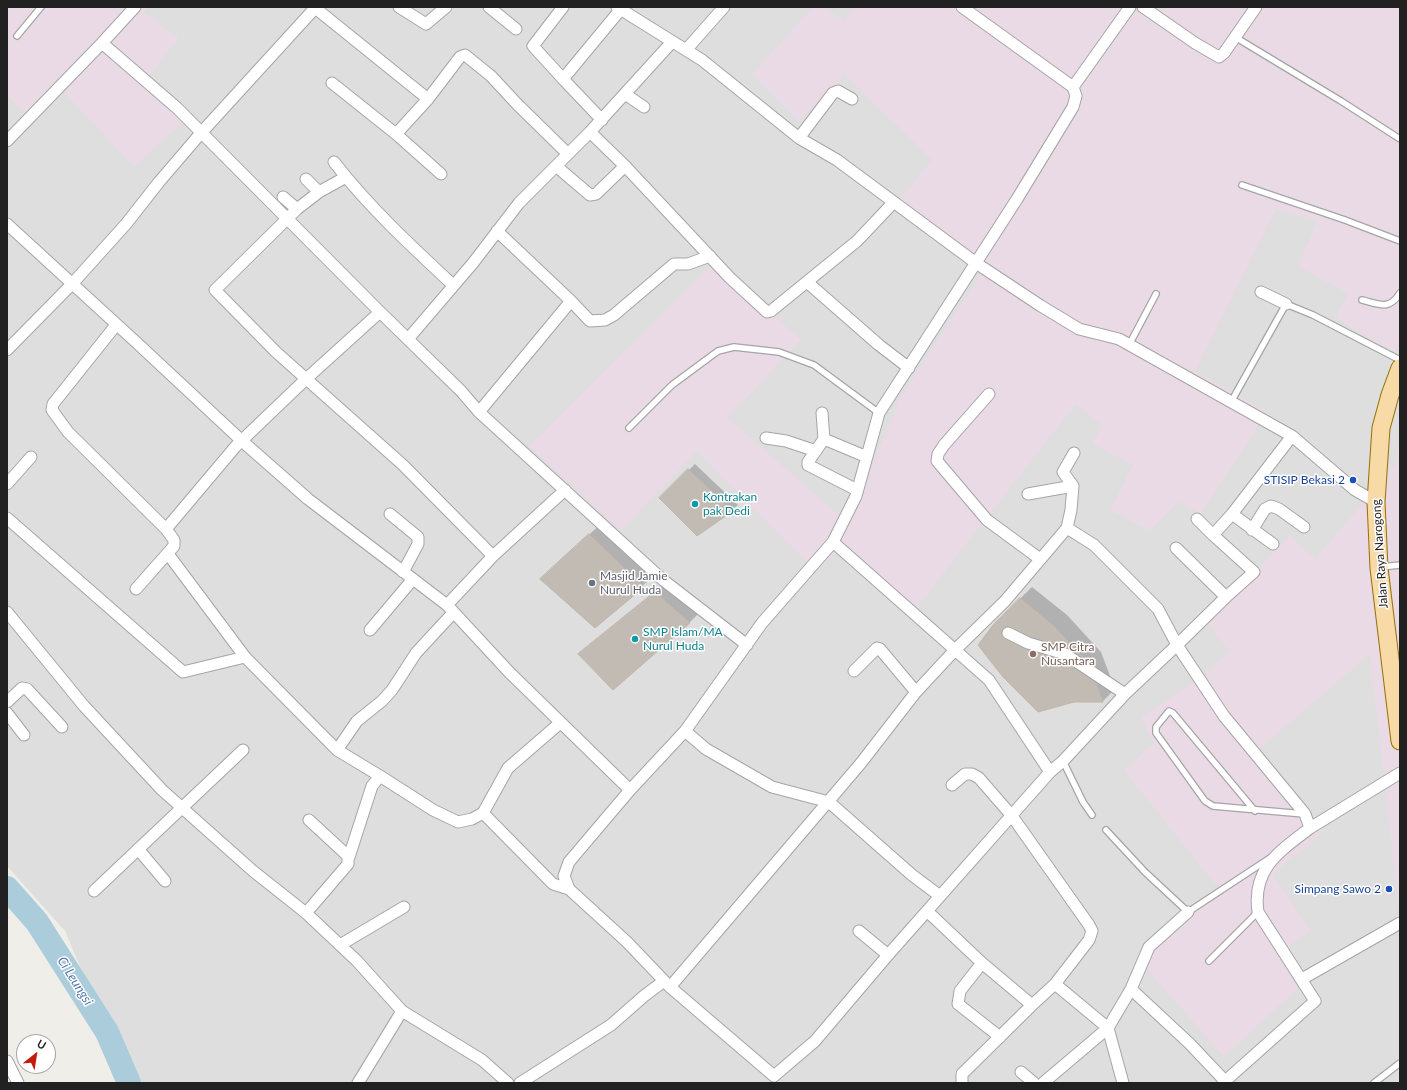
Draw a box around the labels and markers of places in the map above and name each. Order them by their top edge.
place label: STISIP Bekasi 2 [1264,473,1345,487]
marker: STISIP Bekasi 2 [1348,475,1358,485]
place label: Kontrakan pak Dedi [703,490,757,518]
marker: Kontrakan pak Dedi [690,499,700,509]
place label: Masjid Jamie Nurul Huda [600,569,668,597]
marker: Masjid Jamie Nurul Huda [587,578,597,588]
place label: SMP Islam/MA Nurul Huda [643,625,723,653]
marker: SMP Islam/MA Nurul Huda [630,634,640,644]
place label: SMP Citra Nusantara [1041,640,1095,668]
marker: SMP Citra Nusantara [1028,649,1038,659]
place label: Simpang Sawo 2 [1295,882,1381,896]
marker: Simpang Sawo 2 [1384,884,1394,894]

